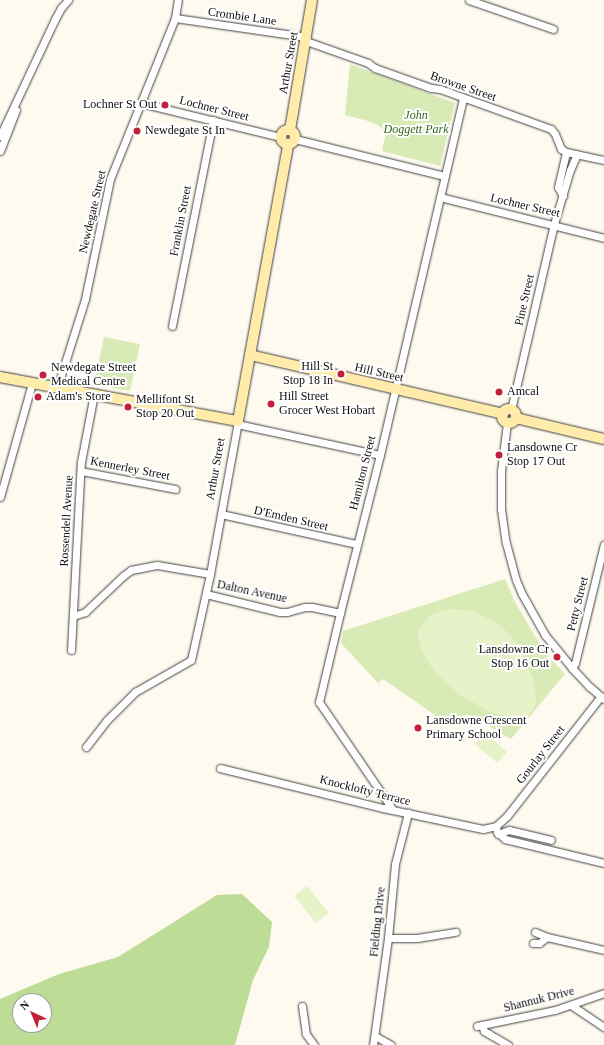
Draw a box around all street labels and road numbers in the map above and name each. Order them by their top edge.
street label: Crombie Lane [207,5,277,29]
street label: Arthur Street [276,31,302,95]
street label: Browne Street [428,69,498,105]
street label: Lochner Street [178,93,250,125]
street label: Newdegate Street [76,169,110,255]
street label: Franklin Street [167,184,195,258]
street label: Lochner Street [489,191,561,221]
street label: Pine Street [512,273,538,327]
street label: Hill Street [353,360,405,386]
street label: Hamilton Street [347,434,379,512]
street label: Arthur Street [203,437,229,501]
street label: Kennerley Street [89,454,171,484]
street label: Rossendell Avenue [57,475,77,567]
street label: D'Emden Street [252,503,330,535]
street label: Petty Street [564,575,592,633]
street label: Dalton Avenue [215,577,289,607]
street label: Gourlay Street [514,723,568,787]
street label: Knocklofty Terrace [318,773,412,809]
street label: Fielding Drive [367,886,389,958]
street label: Shannuk Drive [502,984,576,1016]

